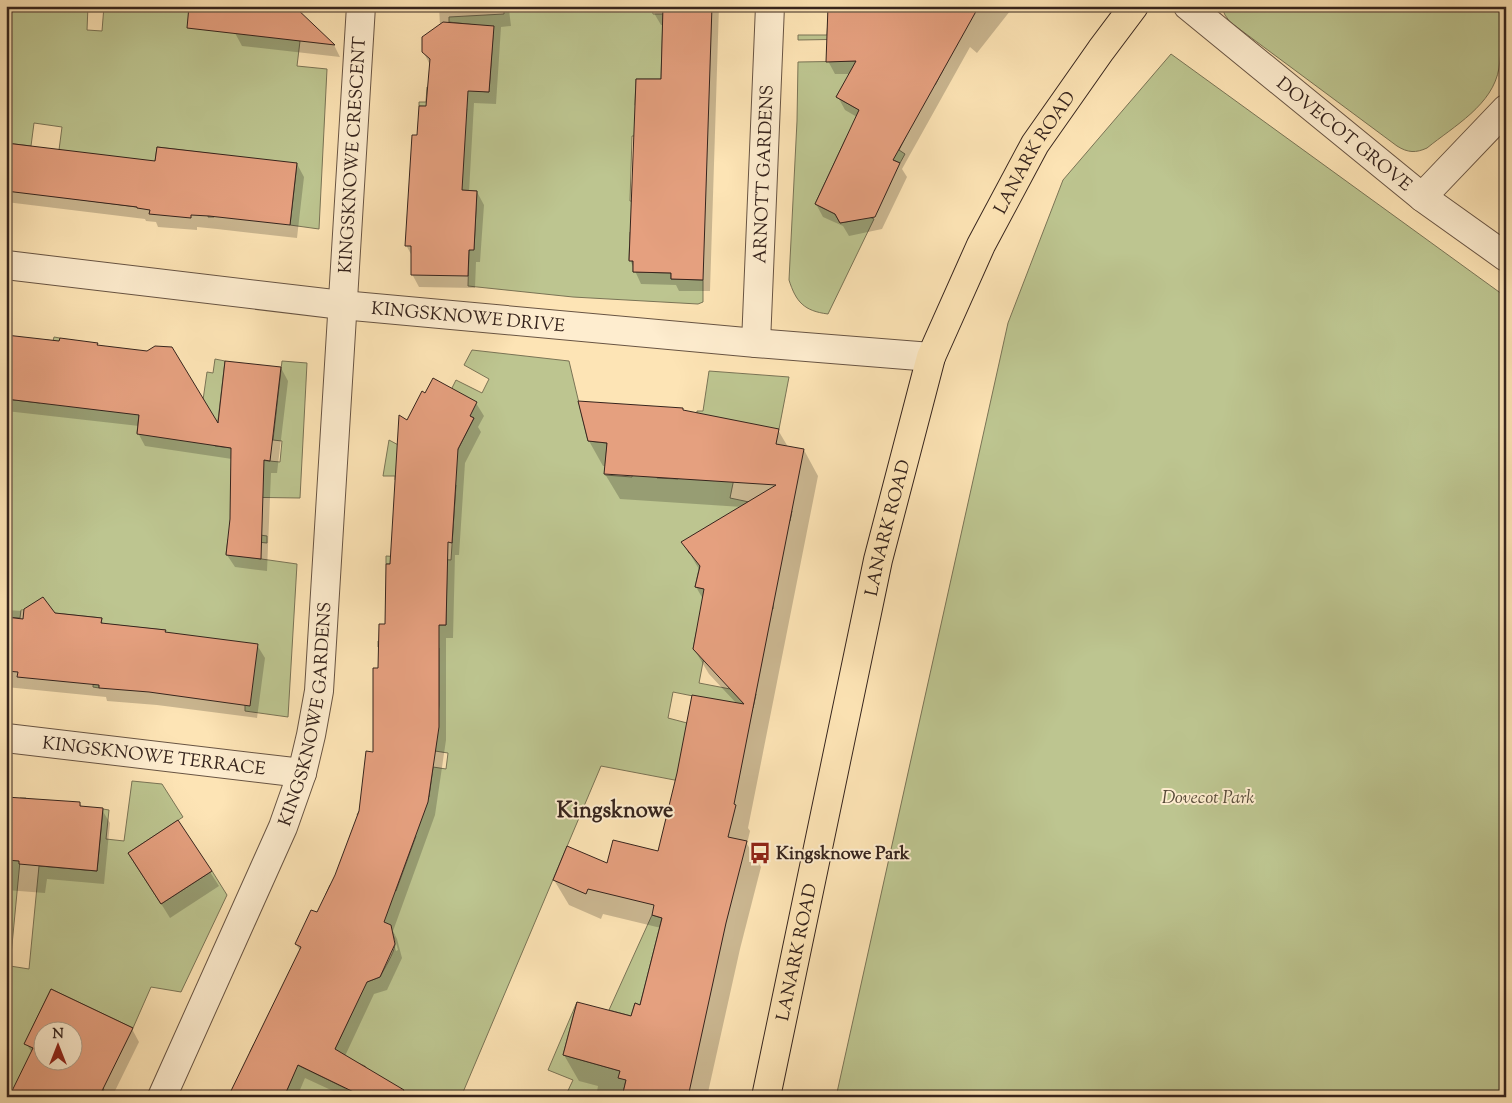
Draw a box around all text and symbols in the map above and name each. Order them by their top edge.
street label: KINGSKNOWE CRESCENT [334,35,374,274]
street label: DOVECOT GROVE [1270,72,1417,199]
street label: ARNOTT GARDENS [748,84,782,264]
street label: LANARK ROAD [989,87,1083,219]
street label: KINGSKNOWE DRIVE [370,297,566,340]
street label: LANARK ROAD [860,457,919,599]
street label: KINGSKNOWE GARDENS [273,601,339,830]
street label: KINGSKNOWE TERRACE [41,731,267,784]
park label: Dovecot Park [1162,786,1254,812]
district label: Kingsknowe [557,796,673,828]
bus stop icon: Kingsknowe Park [747,840,773,866]
place label: Kingsknowe Park [776,842,910,868]
street label: LANARK ROAD [771,881,825,1024]
north arrow [32,1020,82,1070]
text: N [52,1025,64,1045]

